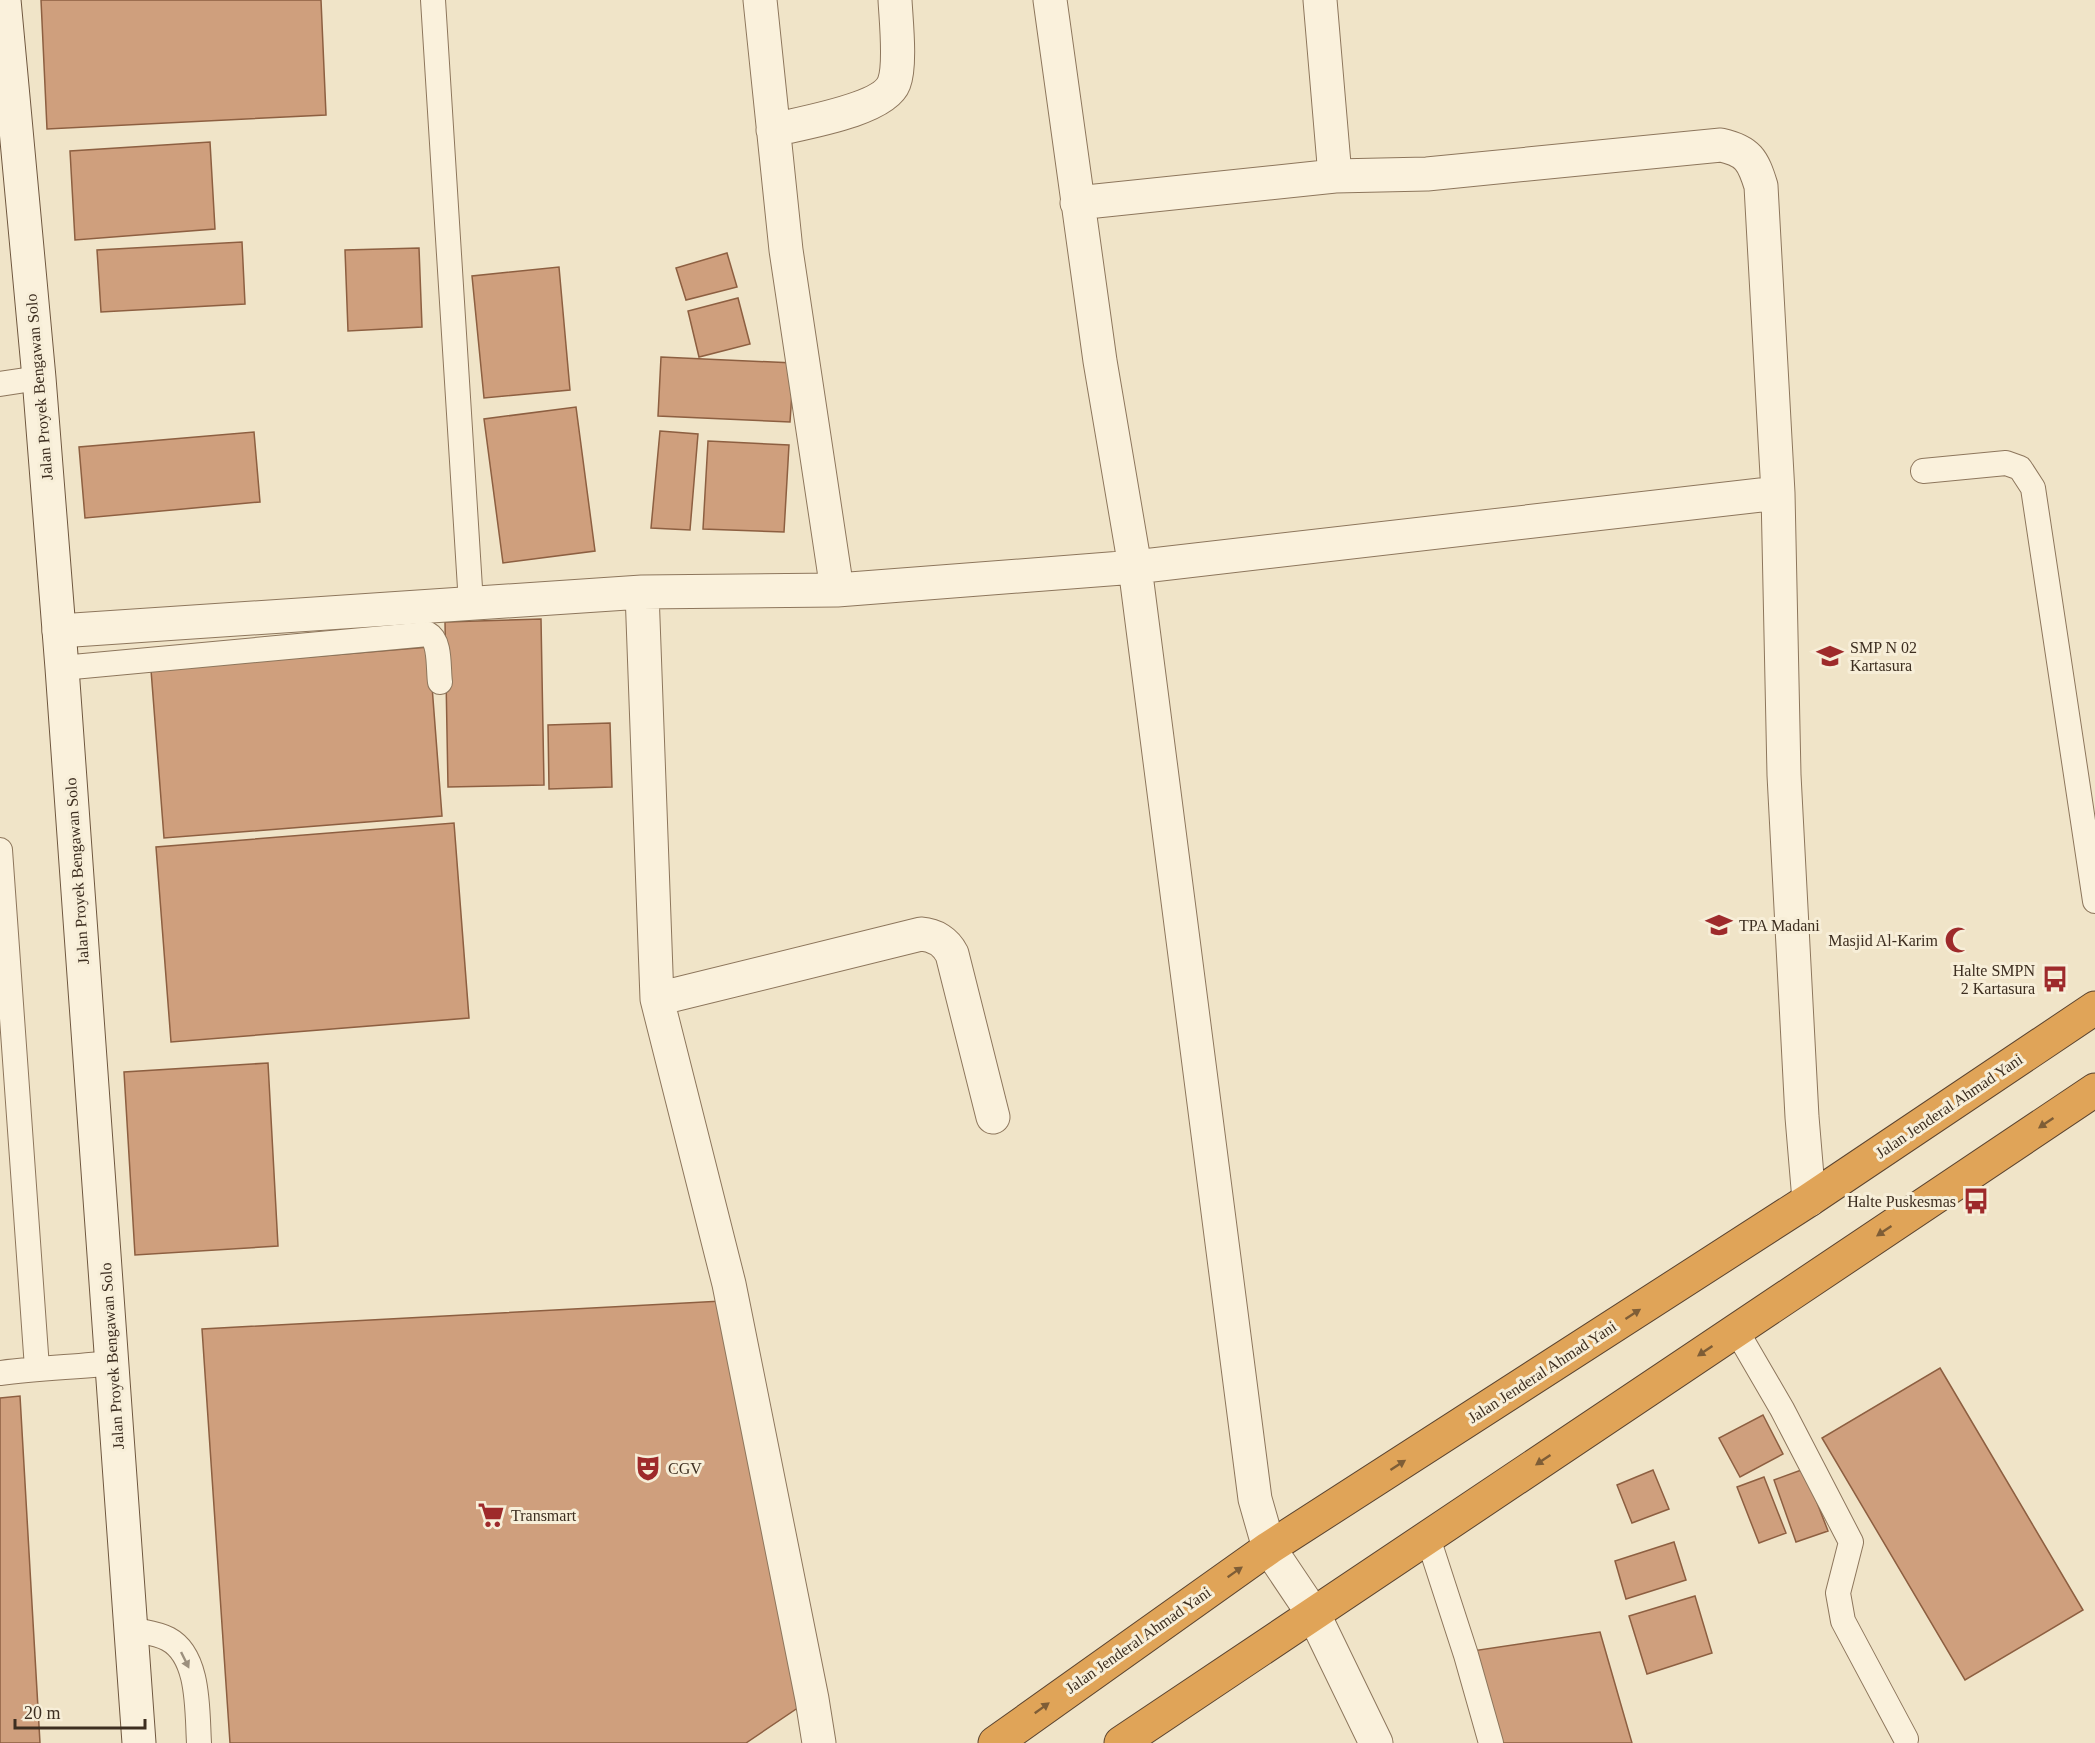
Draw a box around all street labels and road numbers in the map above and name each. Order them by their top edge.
street label: Jalan Proyek Bengawan Solo [22,293,57,481]
street label: Jalan Proyek Bengawan Solo [62,777,93,965]
street label: Jalan Jenderal Ahmad Yani [1872,1050,2026,1162]
street label: Jalan Proyek Bengawan Solo [97,1262,128,1450]
street label: Jalan Jenderal Ahmad Yani [1465,1317,1620,1426]
street label: Jalan Jenderal Ahmad Yani [1062,1583,1214,1697]

